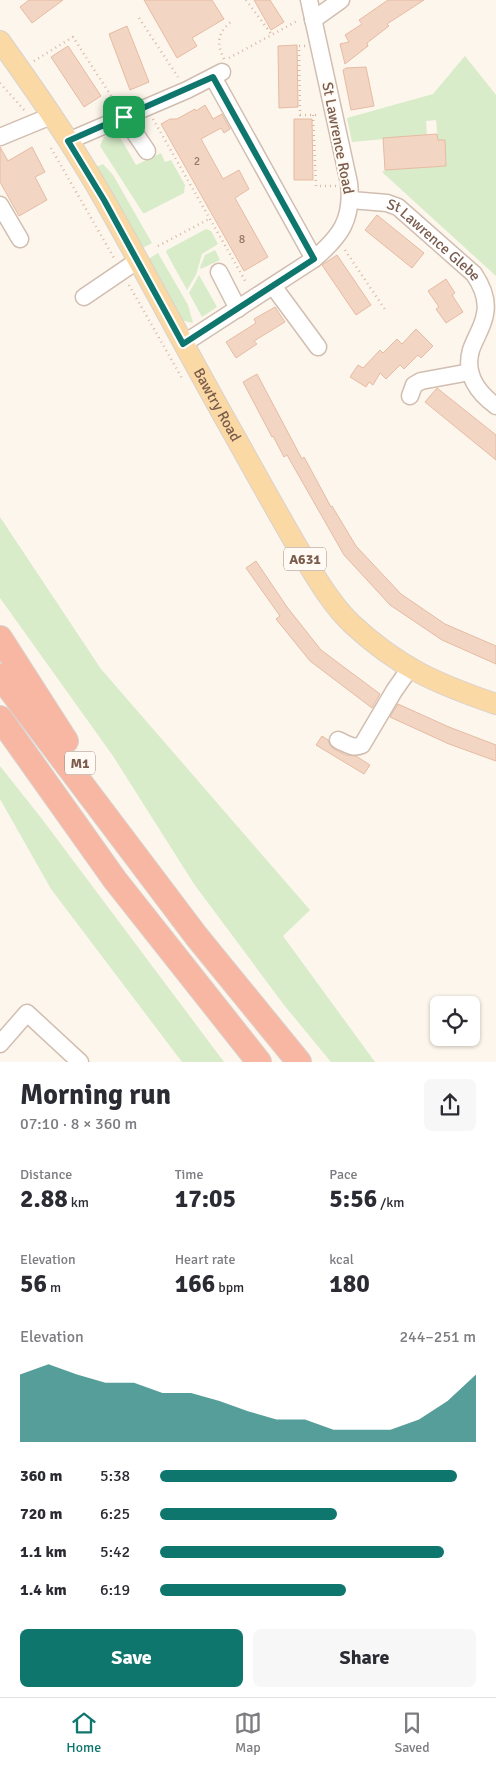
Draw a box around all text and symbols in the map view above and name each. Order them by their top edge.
street label: St Lawrence Road [318,80,358,196]
pin [103,96,145,138]
icon: arrive [110,103,138,131]
house number: 2 [194,154,200,169]
street label: St Lawrence Glebe [385,195,485,284]
house number: 8 [239,232,245,247]
street label: Bawtry Road [190,365,245,445]
road number: A631 [284,548,326,570]
road number: M1 [65,751,95,774]
map controls [430,996,480,1046]
button: locate [430,996,480,1046]
text: Morning run [20,1078,171,1112]
button: share [424,1079,476,1131]
text: 07:10 · 8 × 360 m [20,1114,137,1134]
text: Distance [20,1166,72,1183]
text: Time [175,1166,204,1183]
text: Pace [329,1166,358,1183]
text: 2.88 [20,1183,68,1214]
text: 17:05 [175,1183,236,1214]
text: 5:56 [329,1183,377,1214]
text: km [68,1194,89,1211]
text: /km [377,1194,404,1211]
text: Elevation [20,1251,76,1268]
text: Heart rate [175,1251,235,1268]
text: kcal [329,1251,354,1268]
text: 56 [20,1268,47,1299]
text: 166 [175,1268,215,1299]
text: 180 [329,1268,370,1299]
text: m [47,1279,61,1296]
text: bpm [215,1279,244,1296]
text: Elevation [20,1327,84,1347]
text: 244–251 m [399,1327,476,1347]
text: 360 m [20,1466,62,1486]
text: 5:38 [100,1466,130,1486]
text: 720 m [20,1504,62,1524]
text: 6:25 [100,1504,130,1524]
text: 1.1 km [20,1542,67,1562]
text: 5:42 [100,1542,130,1562]
text: 1.4 km [20,1580,67,1600]
text: 6:19 [100,1580,130,1600]
button: Save [20,1629,243,1687]
button: Share [253,1629,476,1687]
tab: Home [66,1709,101,1756]
tab: Map [234,1709,262,1756]
tab: Saved [394,1709,430,1756]

